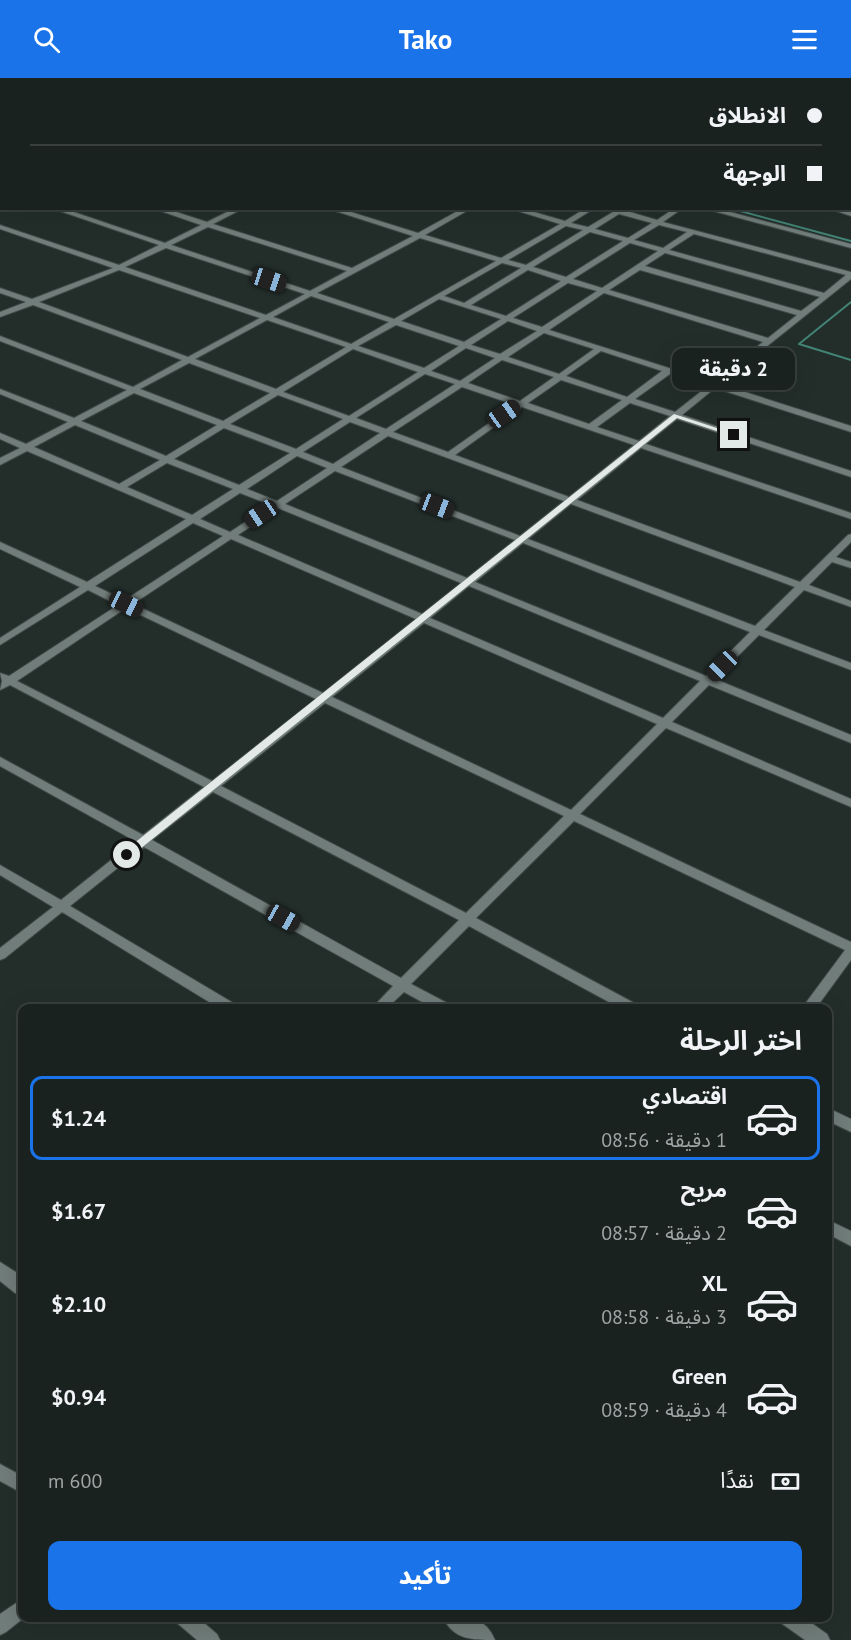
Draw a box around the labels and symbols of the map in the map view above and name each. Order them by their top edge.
car [249,266,289,294]
callout: 2 دقيقة [672,348,795,390]
car [484,396,524,432]
route end [720,421,747,448]
car [417,491,457,521]
car [241,496,281,532]
car [106,588,146,620]
car [703,647,741,685]
route start [113,841,140,868]
car [263,901,303,935]

